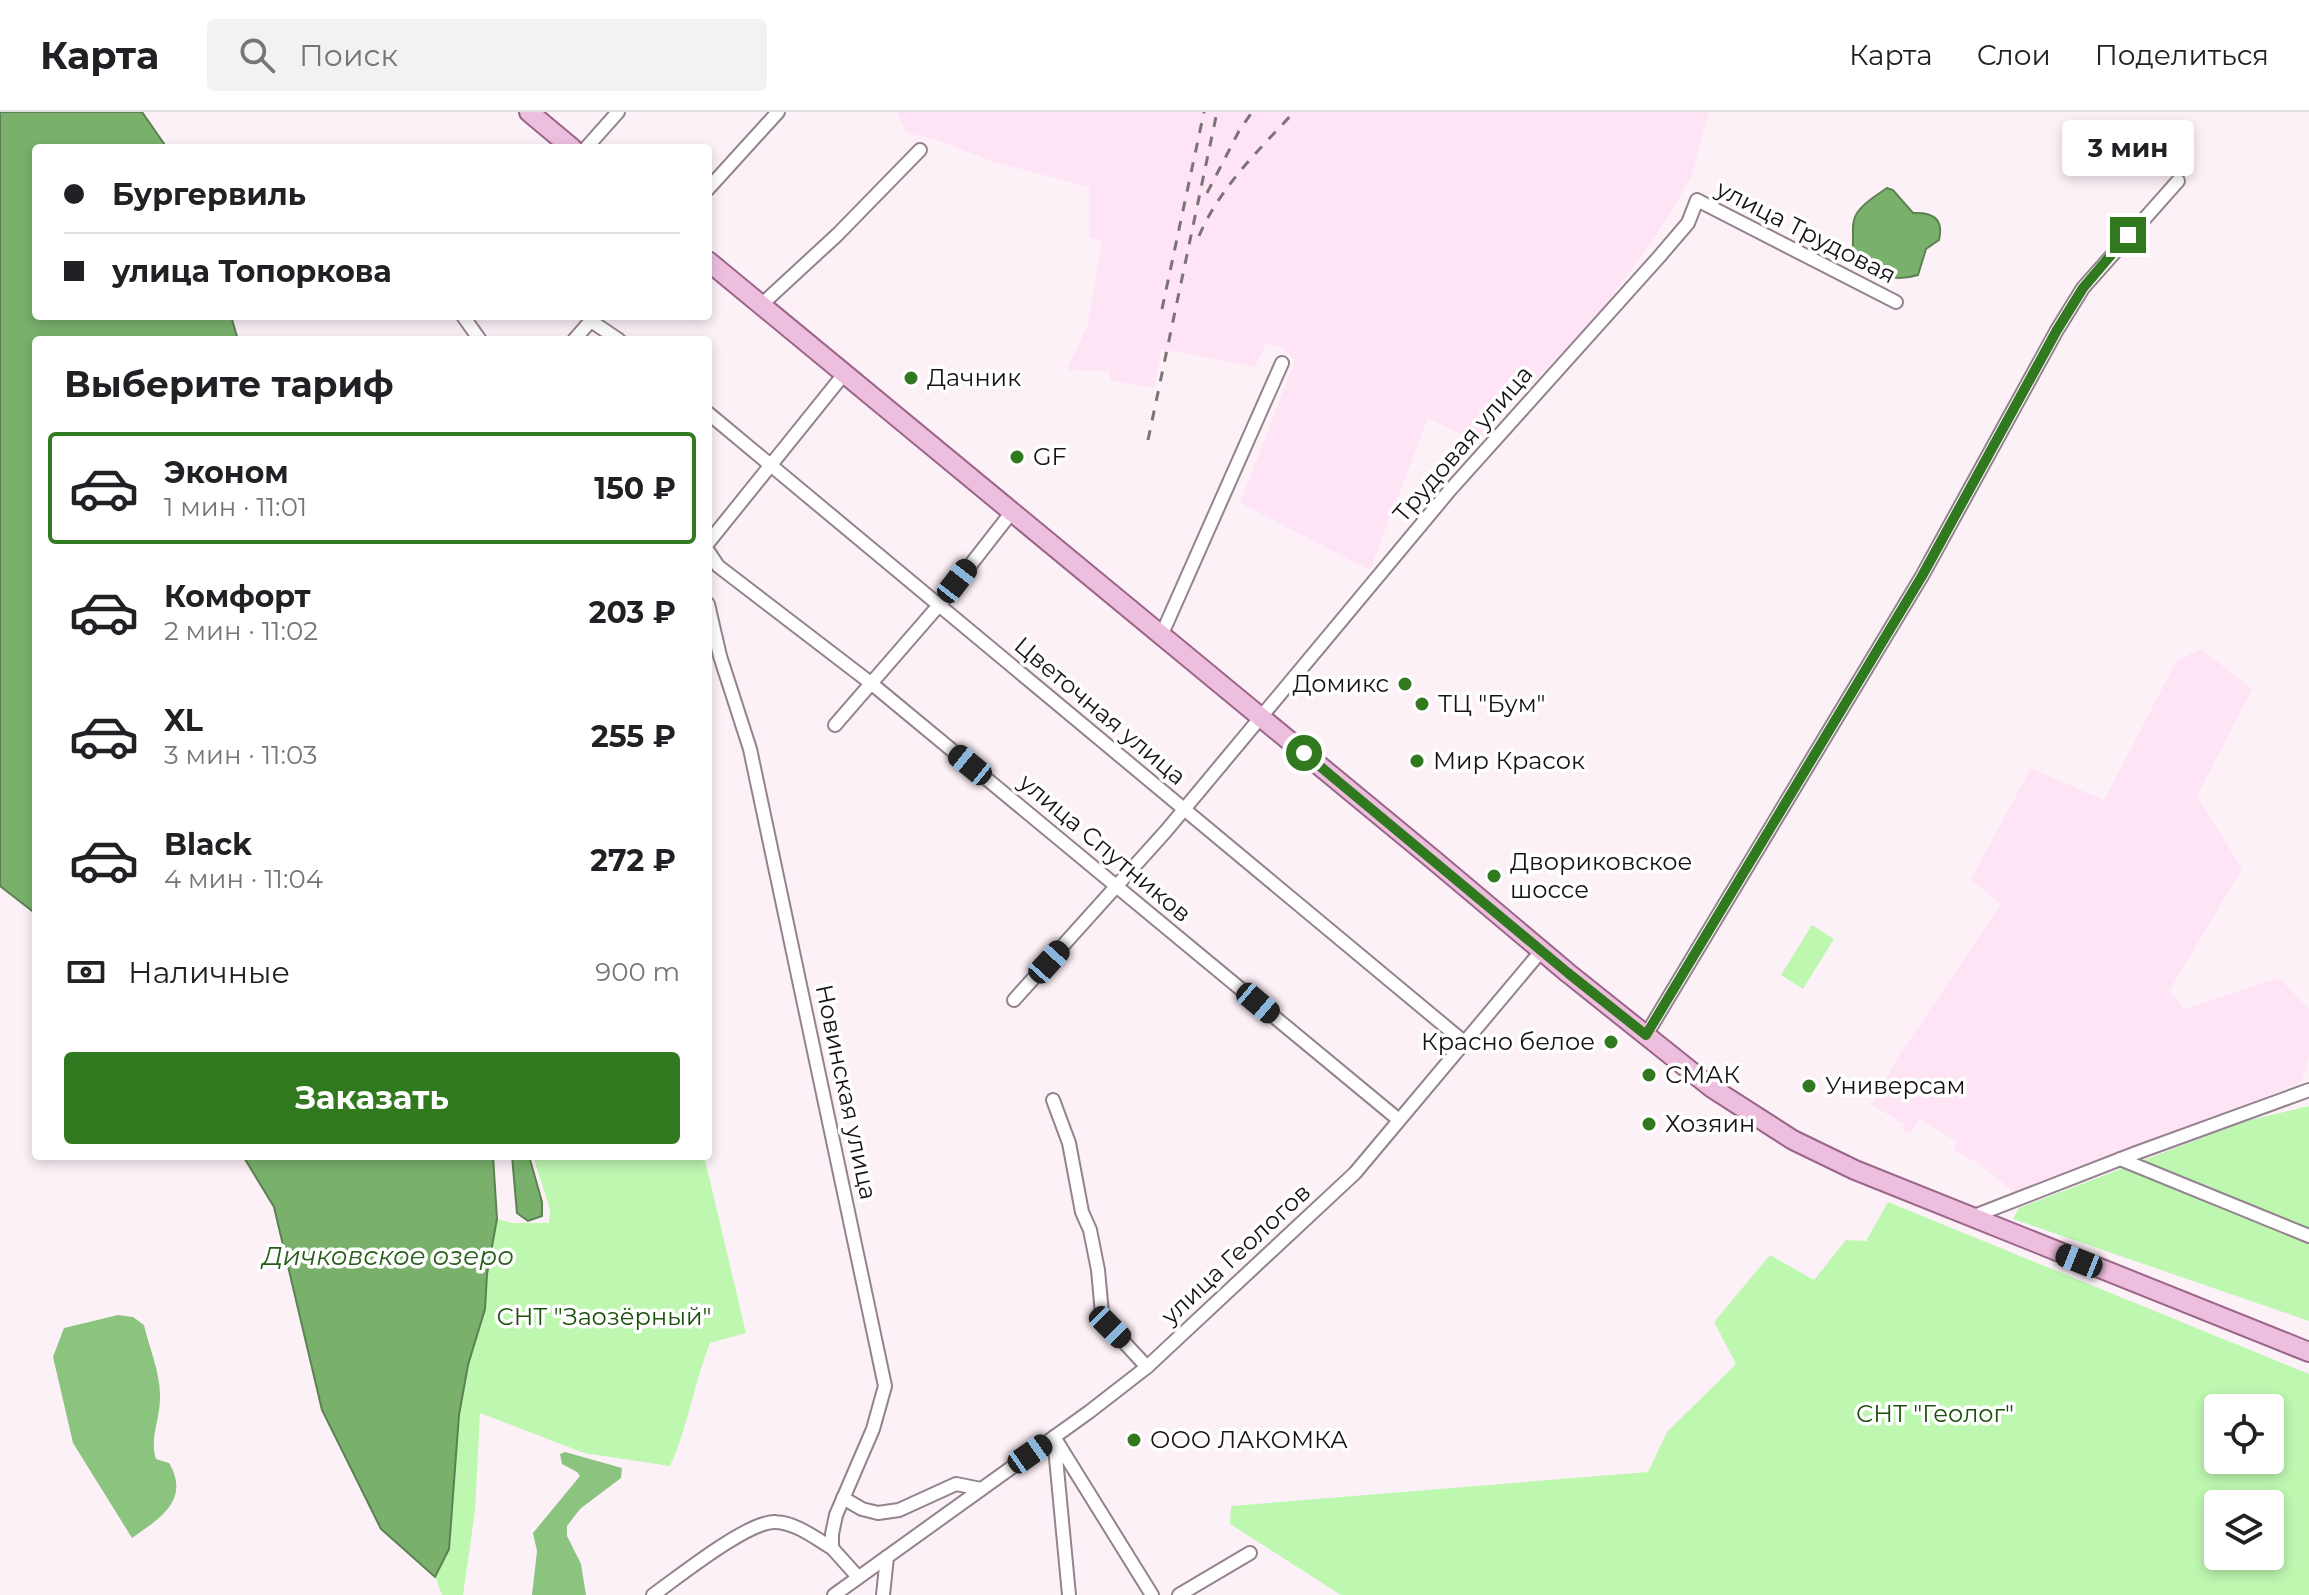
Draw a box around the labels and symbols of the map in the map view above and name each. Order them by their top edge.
callout: 3 мин [2062,119,2194,175]
street label: улица Трудовая [1711,173,1901,289]
route end [2110,217,2146,253]
street label: Трудовая улица [1387,359,1539,528]
place label: Дачник [927,363,1021,392]
marker: Дачник [902,369,920,387]
place label: GF [1033,442,1067,471]
marker: GF [1008,448,1026,466]
car [933,555,981,607]
street label: Цветочная улица [1009,630,1192,791]
place label: Домикс [1293,669,1389,698]
marker: Домикс [1396,675,1414,693]
place label: ТЦ "Бум" [1438,689,1546,718]
marker: ТЦ "Бум" [1413,695,1431,713]
route start [1286,735,1322,771]
car [944,741,996,789]
place label: Мир Красок [1433,746,1585,775]
marker: Мир Красок [1408,752,1426,770]
street label: улица Спутников [1013,767,1197,928]
place label: Двориковское шоссе [1510,847,1692,904]
marker: Двориковское шоссе [1485,867,1503,885]
car [1024,936,1074,988]
car [1232,978,1284,1028]
street label: Новинская улица [810,982,883,1202]
place label: Красно белое [1421,1027,1595,1056]
marker: Красно белое [1602,1033,1620,1051]
place label: СМАК [1665,1060,1740,1089]
marker: СМАК [1640,1066,1658,1084]
place label: Универсам [1825,1071,1966,1100]
marker: Универсам [1800,1077,1818,1095]
place label: Хозяин [1665,1109,1755,1138]
marker: Хозяин [1640,1115,1658,1133]
street label: улица Геологов [1154,1177,1316,1331]
water label: Дичковское озеро [260,1240,514,1272]
car [2052,1241,2106,1281]
park label: СНТ "Заозёрный" [496,1302,712,1331]
car [1085,1302,1135,1352]
park label: СНТ "Геолог" [1856,1399,2014,1428]
place label: ООО ЛАКОМКА [1150,1425,1348,1454]
car [1003,1430,1057,1478]
marker: ООО ЛАКОМКА [1125,1431,1143,1449]

